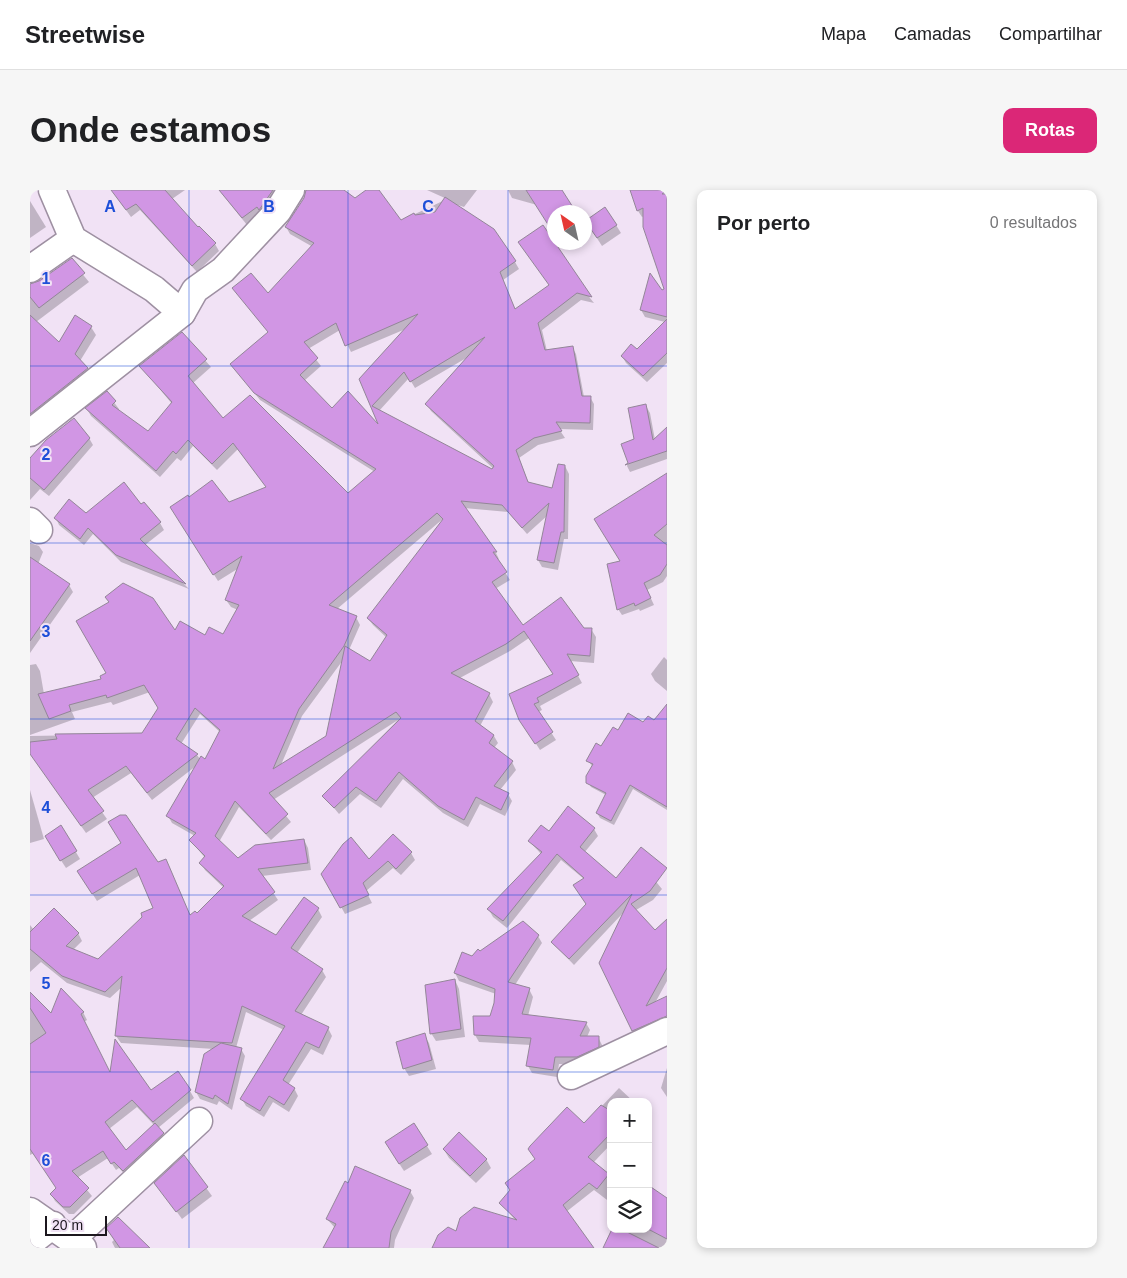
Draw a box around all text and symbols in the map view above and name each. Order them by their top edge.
text: Streetwise [25,21,145,48]
text: Mapa [821,24,866,44]
text: Camadas [894,24,971,44]
text: Compartilhar [999,24,1102,44]
button: Rotas [1003,108,1097,153]
text: Onde estamos [30,110,271,149]
text: A [104,198,116,215]
text: B [263,198,275,215]
text: C [422,198,434,215]
north arrow [547,205,592,250]
text: Por perto [717,211,810,234]
text: 0 resultados [990,214,1077,231]
text: 1 [42,270,51,287]
text: 2 [42,446,51,463]
text: 3 [42,623,51,640]
text: 4 [42,799,51,816]
text: 5 [42,975,51,992]
map controls [607,1098,652,1233]
button: + [607,1098,652,1143]
button: − [607,1143,652,1188]
text: 6 [42,1152,51,1169]
button: layers [607,1188,652,1233]
scale bar [45,1213,108,1236]
text: 20 m [52,1217,83,1233]

